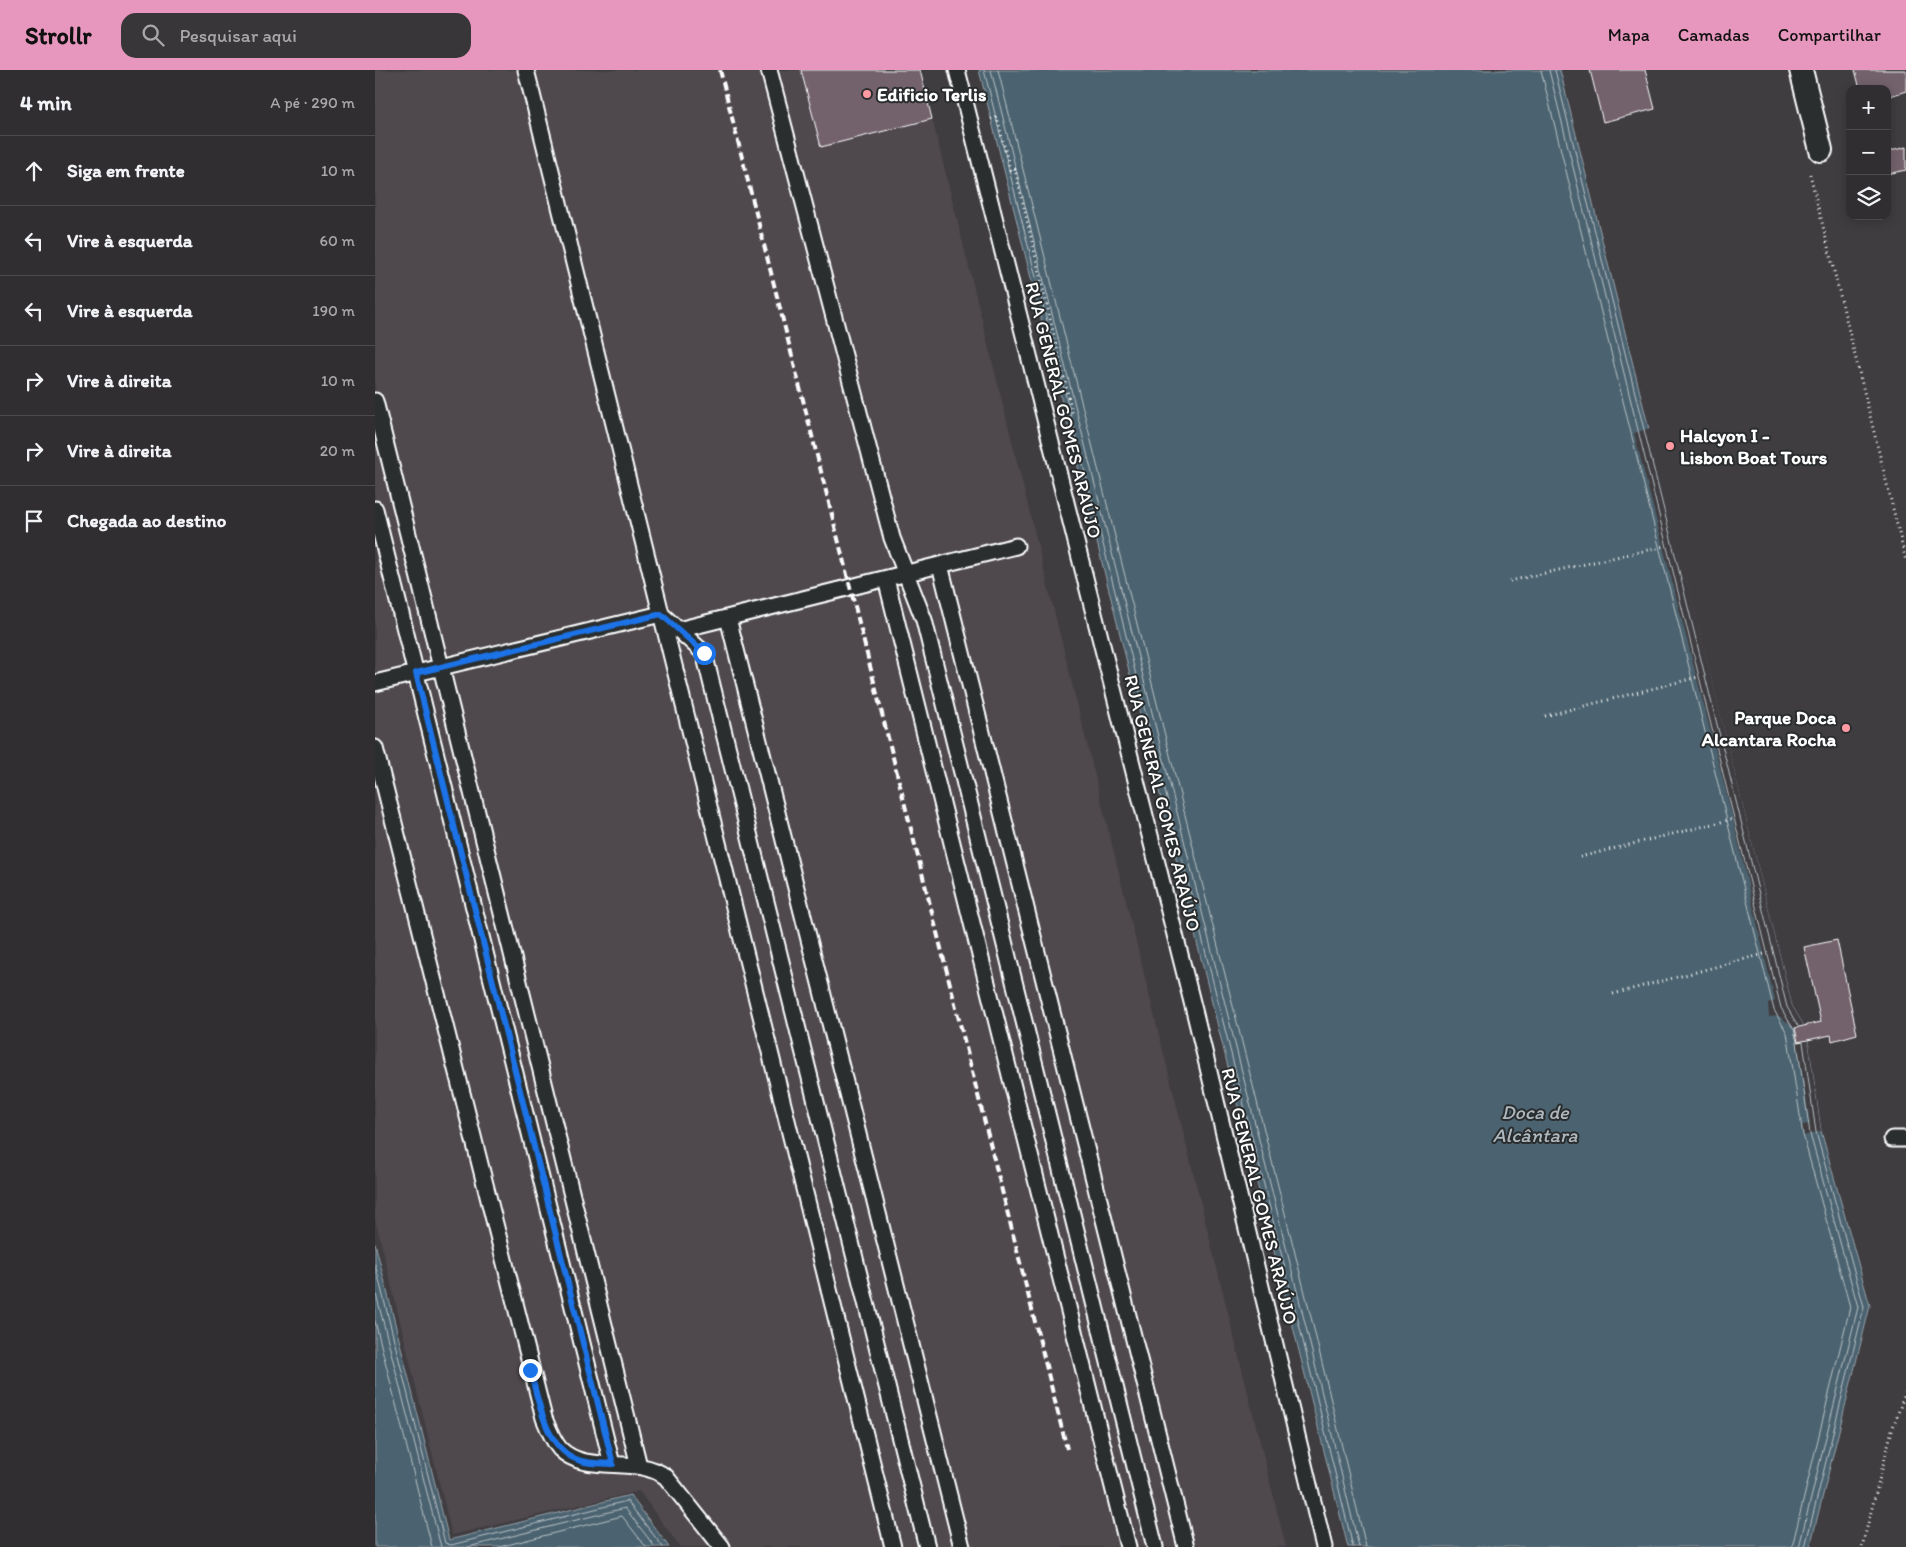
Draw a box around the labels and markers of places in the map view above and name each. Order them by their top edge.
place label: Edificio Terlis [877,83,987,106]
marker: Edificio Terlis [861,88,873,100]
place label: Halcyon I - Lisbon Boat Tours [1680,424,1828,469]
marker: Halcyon I - Lisbon Boat Tours [1664,440,1676,452]
place label: Parque Doca Alcantara Rocha [1701,706,1837,751]
marker: Parque Doca Alcantara Rocha [1840,722,1852,734]

